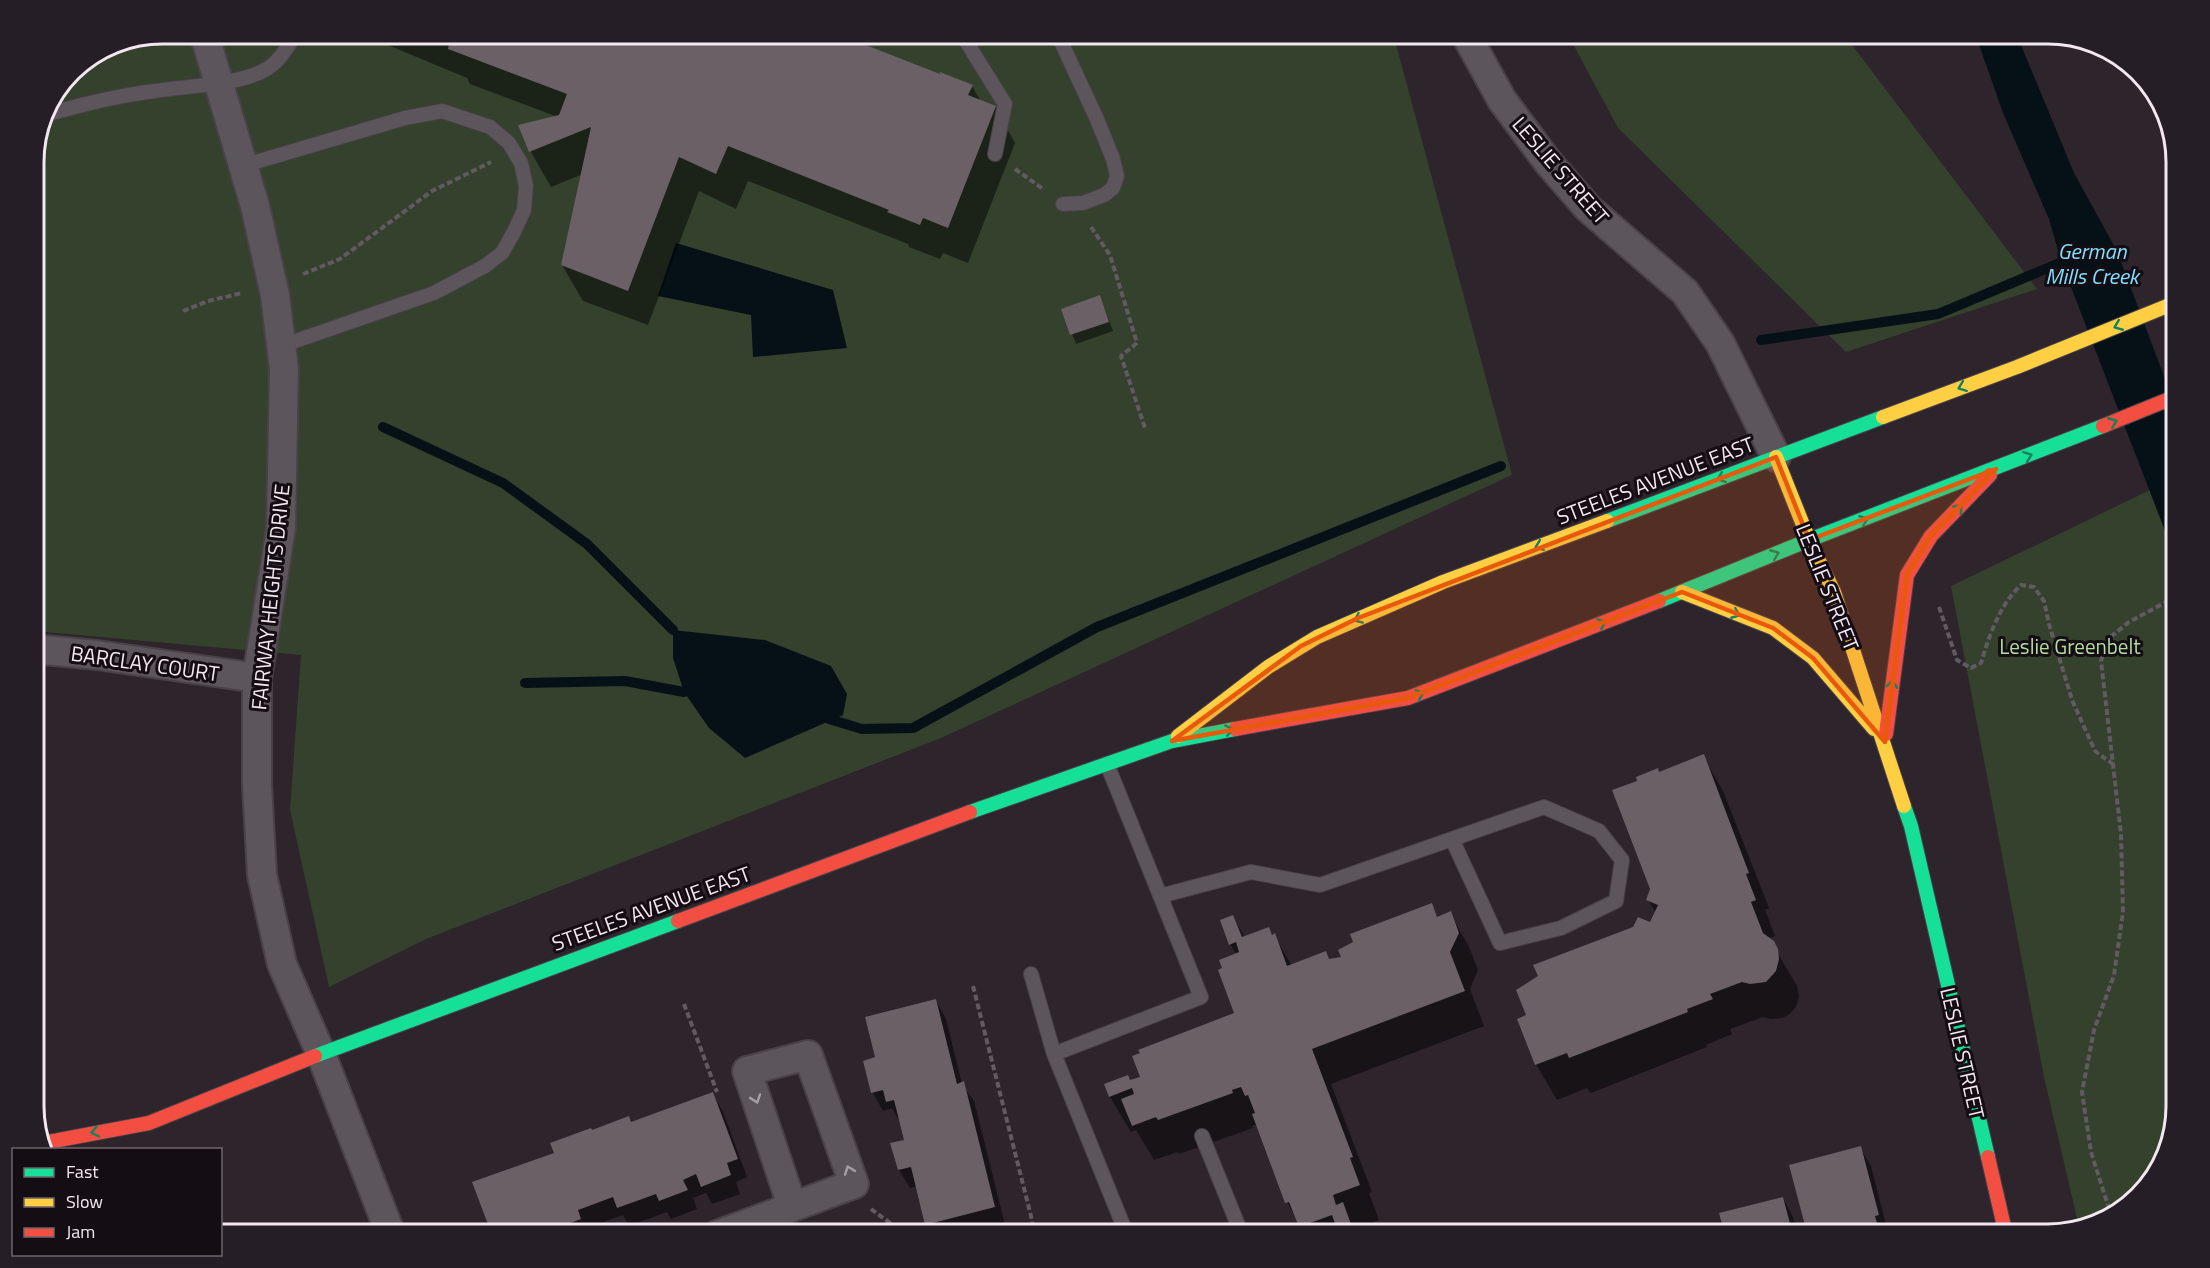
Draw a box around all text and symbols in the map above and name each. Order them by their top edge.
street label: LESLIE STREET [1505,109,1617,231]
water label: German Mills Creek [2045,234,2141,293]
one-way arrow [2113,319,2124,331]
one-way arrow [1957,380,1968,393]
one-way arrow [2107,417,2118,429]
street label: STEELES AVENUE EAST [1552,428,1758,532]
one-way arrow [2022,451,2033,464]
one-way arrow [1716,471,1727,483]
street label: FAIRWAY HEIGHTS DRIVE [242,482,298,712]
one-way arrow [1951,504,1962,515]
one-way arrow [1858,514,1869,527]
street label: LESLIE STREET [1788,519,1868,655]
one-way arrow [1534,539,1544,552]
one-way arrow [1769,549,1780,561]
one-way arrow [1730,607,1741,619]
one-way arrow [1353,611,1364,623]
one-way arrow [1596,618,1607,630]
park label: Leslie Greenbelt [1999,630,2141,662]
street label: BARCLAY COURT [69,637,221,689]
one-way arrow [1886,679,1898,688]
one-way arrow [1415,688,1425,701]
one-way arrow [1224,724,1234,737]
street label: STEELES AVENUE EAST [547,857,755,959]
street label: LESLIE STREET [1932,984,1994,1122]
one-way arrow [749,1093,762,1104]
one-way arrow [91,1124,101,1137]
legend [12,1148,222,1256]
text: Fast [66,1158,99,1185]
one-way arrow [844,1166,857,1176]
text: Slow [66,1188,103,1215]
text: Jam [66,1218,95,1245]

